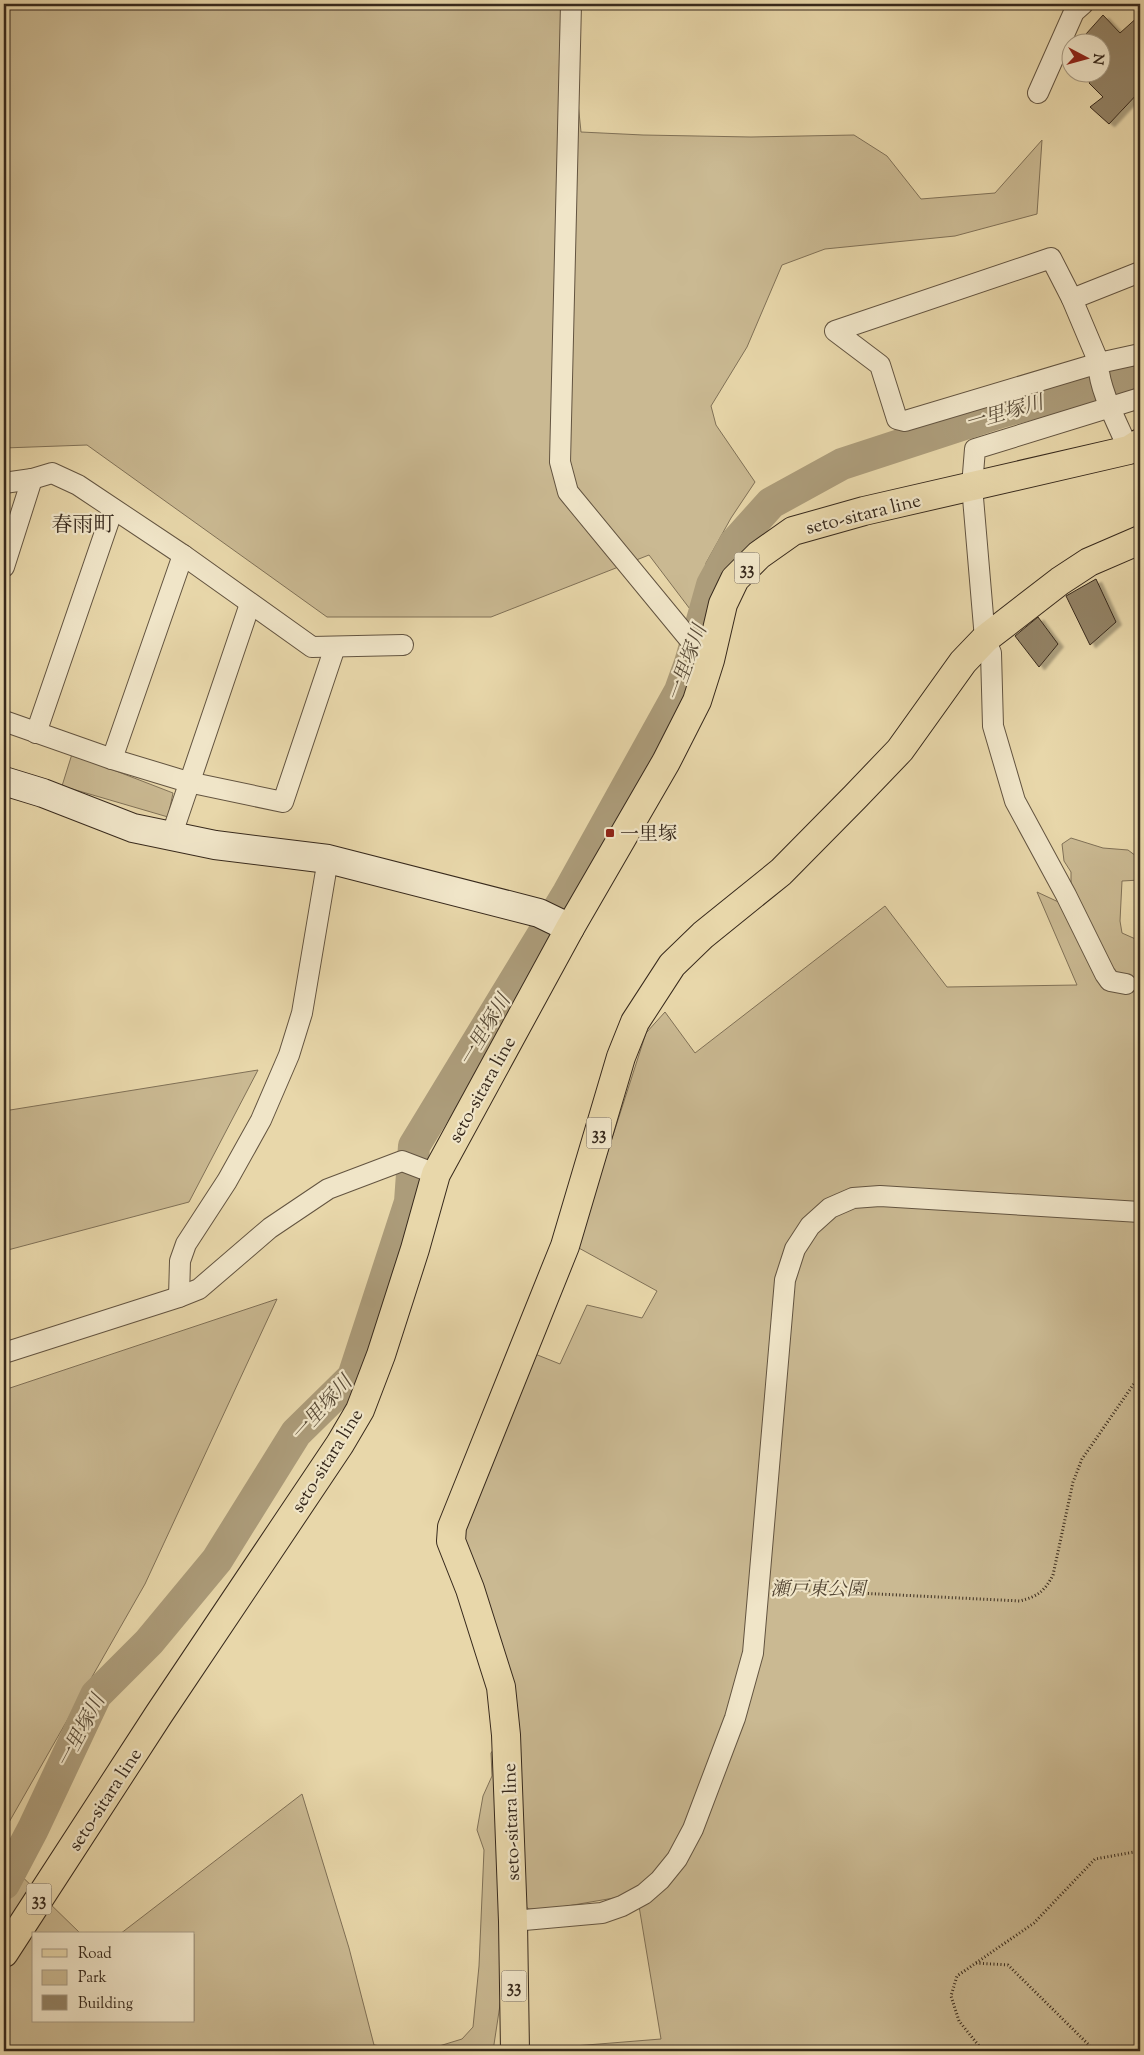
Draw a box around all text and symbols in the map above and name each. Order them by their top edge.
north arrow [1062,32,1112,82]
text: N [1086,53,1107,66]
water label: 一里塚川 [962,389,1049,439]
street label: seto-sitara line [803,488,924,543]
district label: 春雨町 [52,511,115,541]
road number: 33 [734,552,760,584]
water label: 一里塚川 [661,619,716,706]
place label: 一里塚 [620,822,677,849]
marker: 一里塚 [604,827,616,839]
water label: 一里塚川 [453,988,520,1073]
street label: seto-sitara line [443,1032,524,1148]
road number: 33 [586,1118,612,1148]
water label: 一里塚川 [285,1369,362,1449]
street label: seto-sitara line [285,1404,371,1518]
park label: 瀬戸東公園 [770,1577,868,1604]
water label: 一里塚川 [51,1688,115,1774]
street label: seto-sitara line [63,1743,150,1857]
street label: seto-sitara line [497,1762,528,1881]
road number: 33 [26,1884,52,1915]
legend [32,1932,195,2022]
text: Road [78,1944,112,1965]
text: Park [78,1968,107,1989]
road number: 33 [502,1970,526,2002]
text: Building [78,1994,133,2015]

